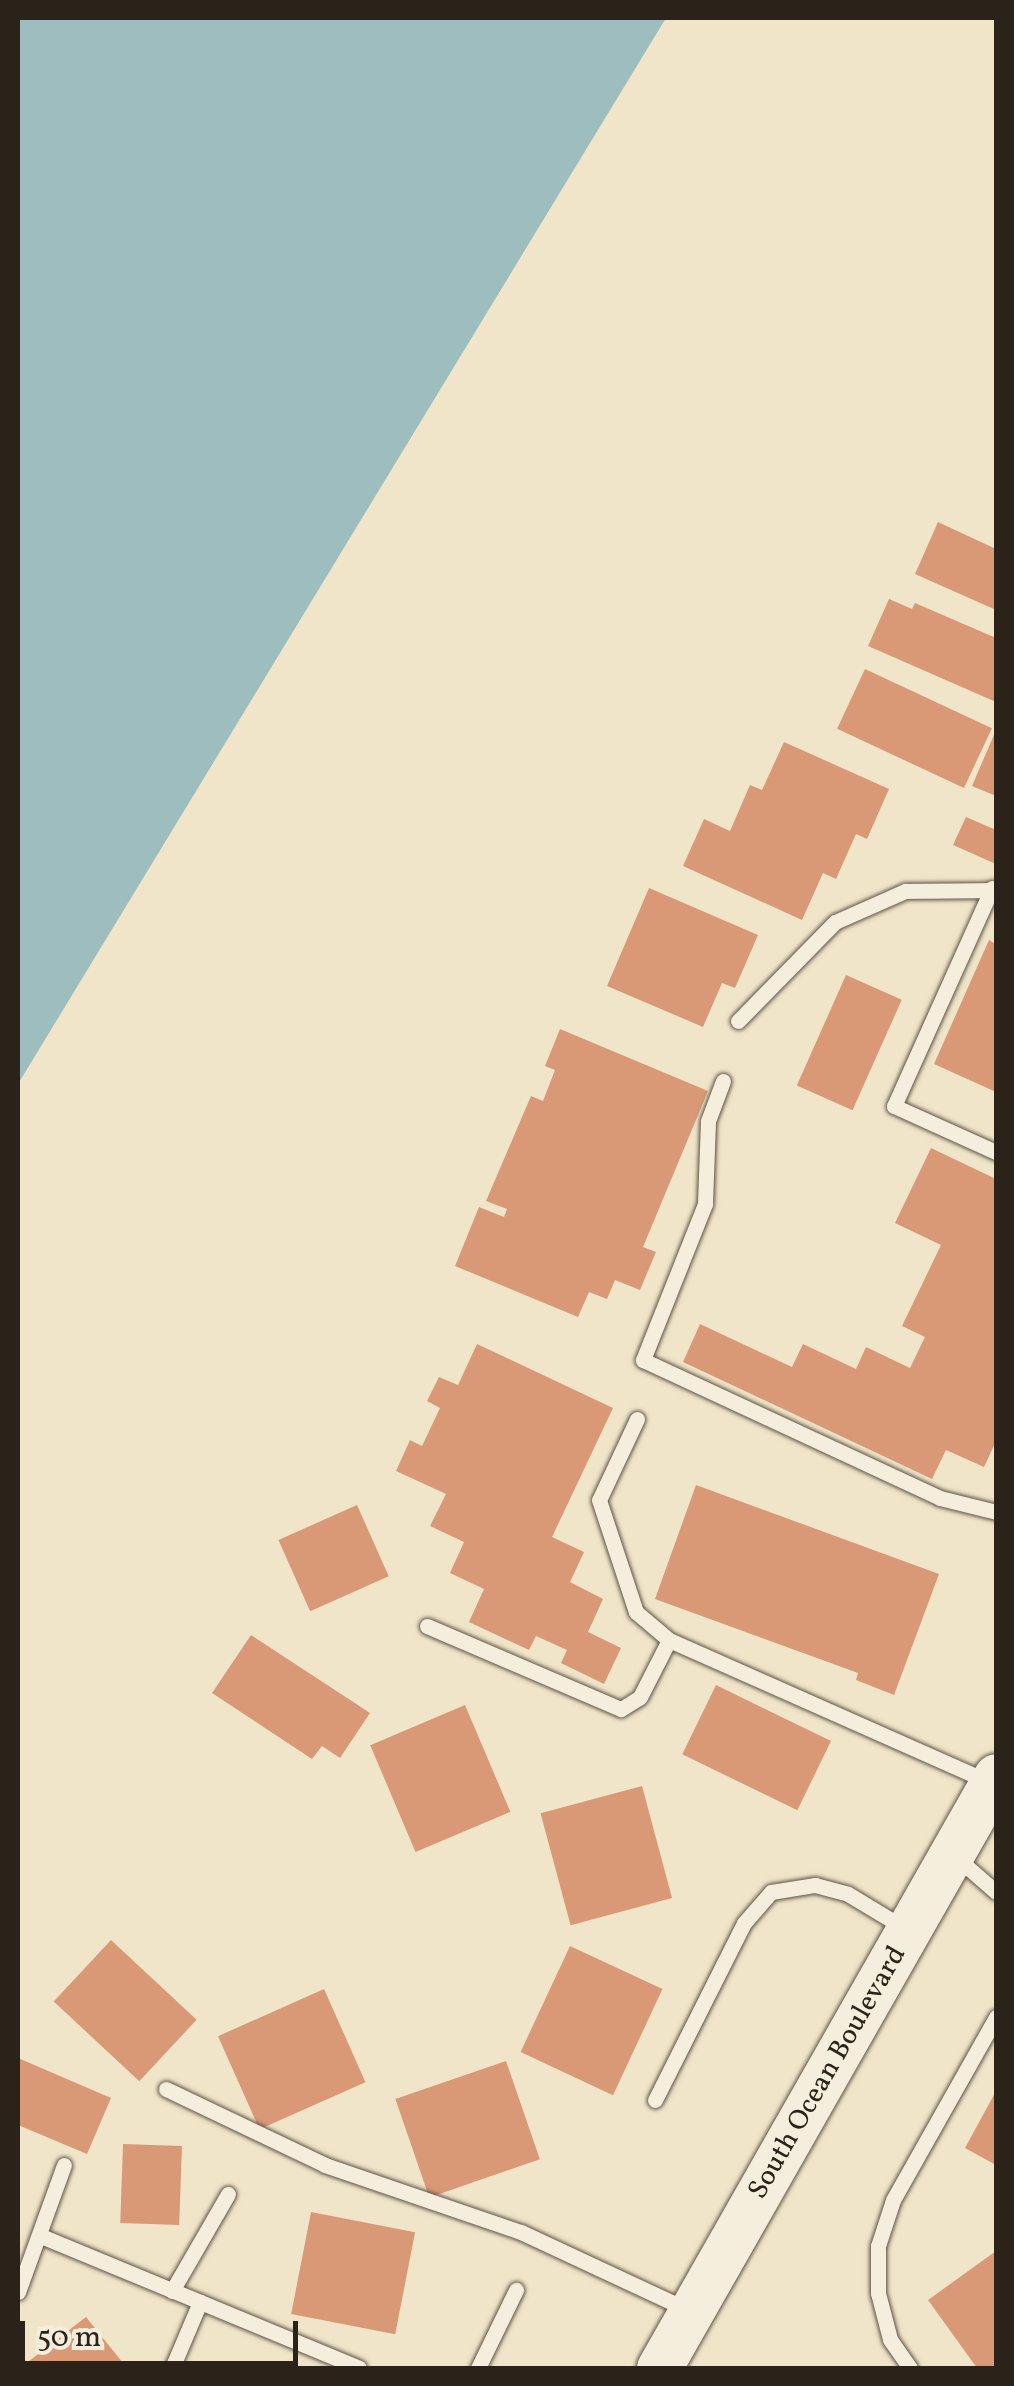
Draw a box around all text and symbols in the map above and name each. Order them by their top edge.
street label: South Ocean Boulevard [742,1941,914,2205]
scale bar [25,2301,302,2363]
text: 50 m [37,2317,101,2359]

